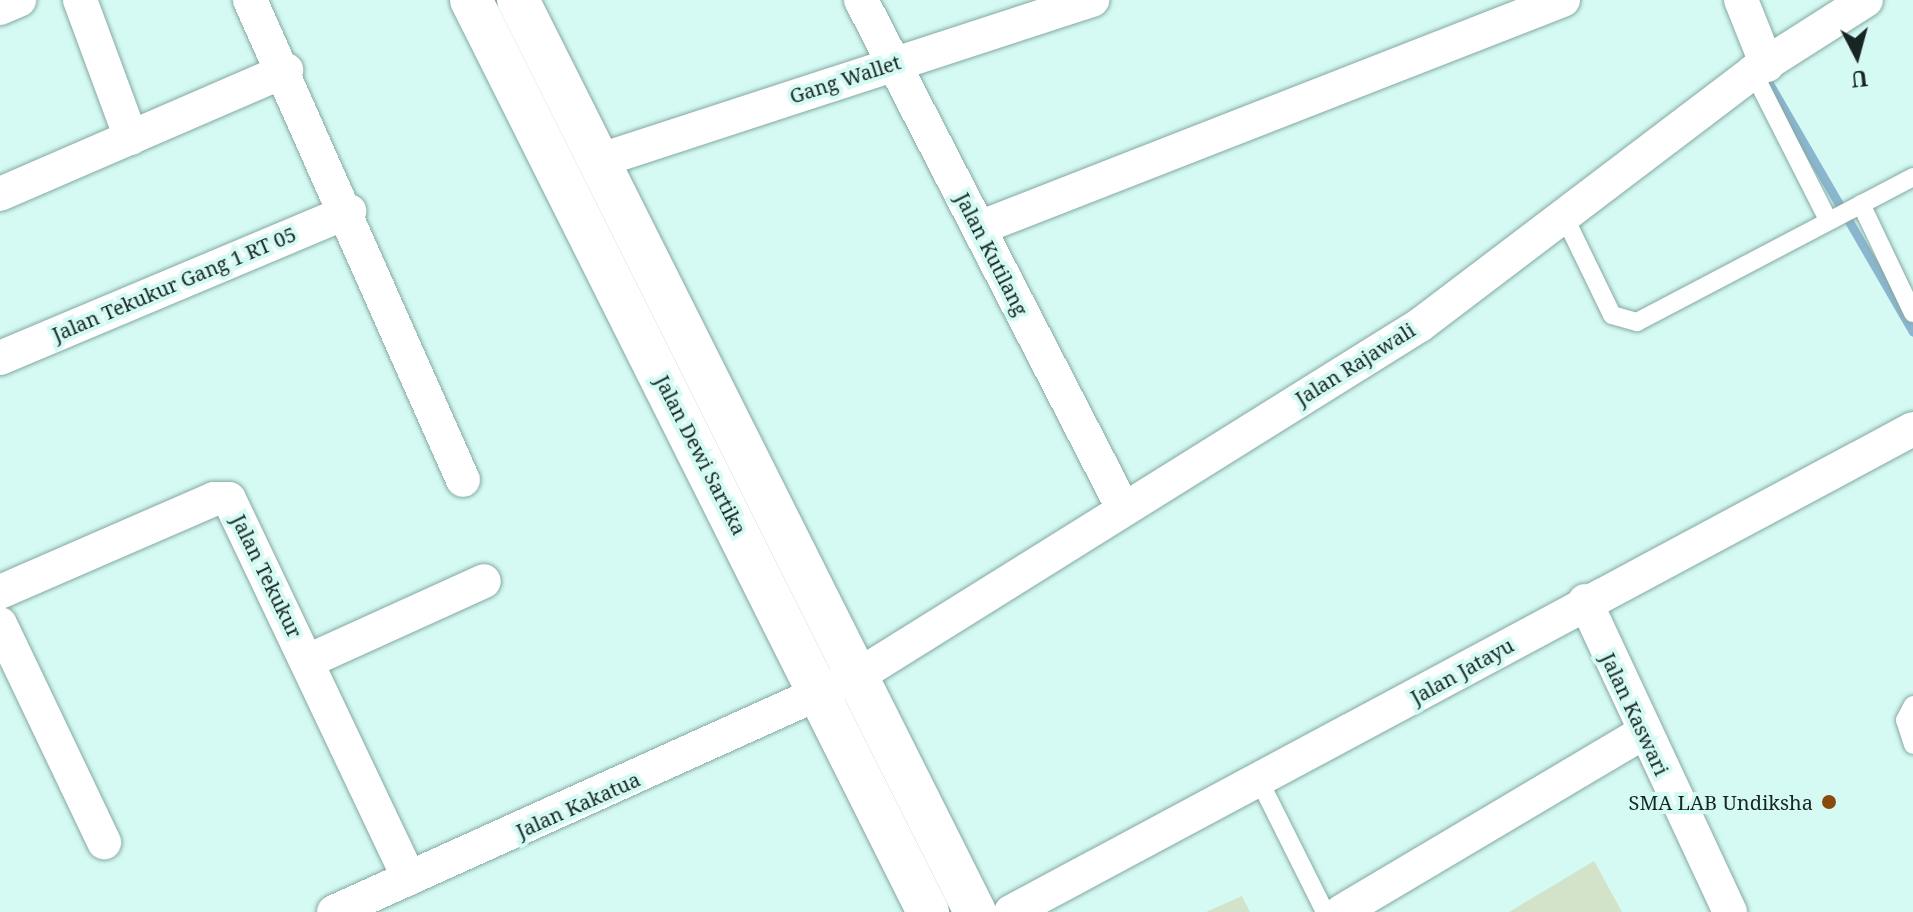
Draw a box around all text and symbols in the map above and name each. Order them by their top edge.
north arrow [1817,16,1897,96]
street label: Gang Wallet [786,50,904,108]
text: U [1850,64,1869,96]
street label: Jalan Kutilang [951,188,1033,320]
street label: Jalan Tekukur Gang 1 RT 05 [48,222,300,346]
street label: Jalan Rajawali [1291,318,1419,410]
street label: Jalan Dewi Sartika [650,371,752,539]
street label: Jalan Tekukur [227,510,307,642]
street label: Jalan Jatayu [1406,633,1518,709]
street label: Jalan Kaswari [1596,649,1674,779]
street label: Jalan Kakatua [512,767,644,843]
place label: SMA LAB Undiksha [1629,790,1813,814]
marker: SMA LAB Undiksha [1820,793,1838,811]

